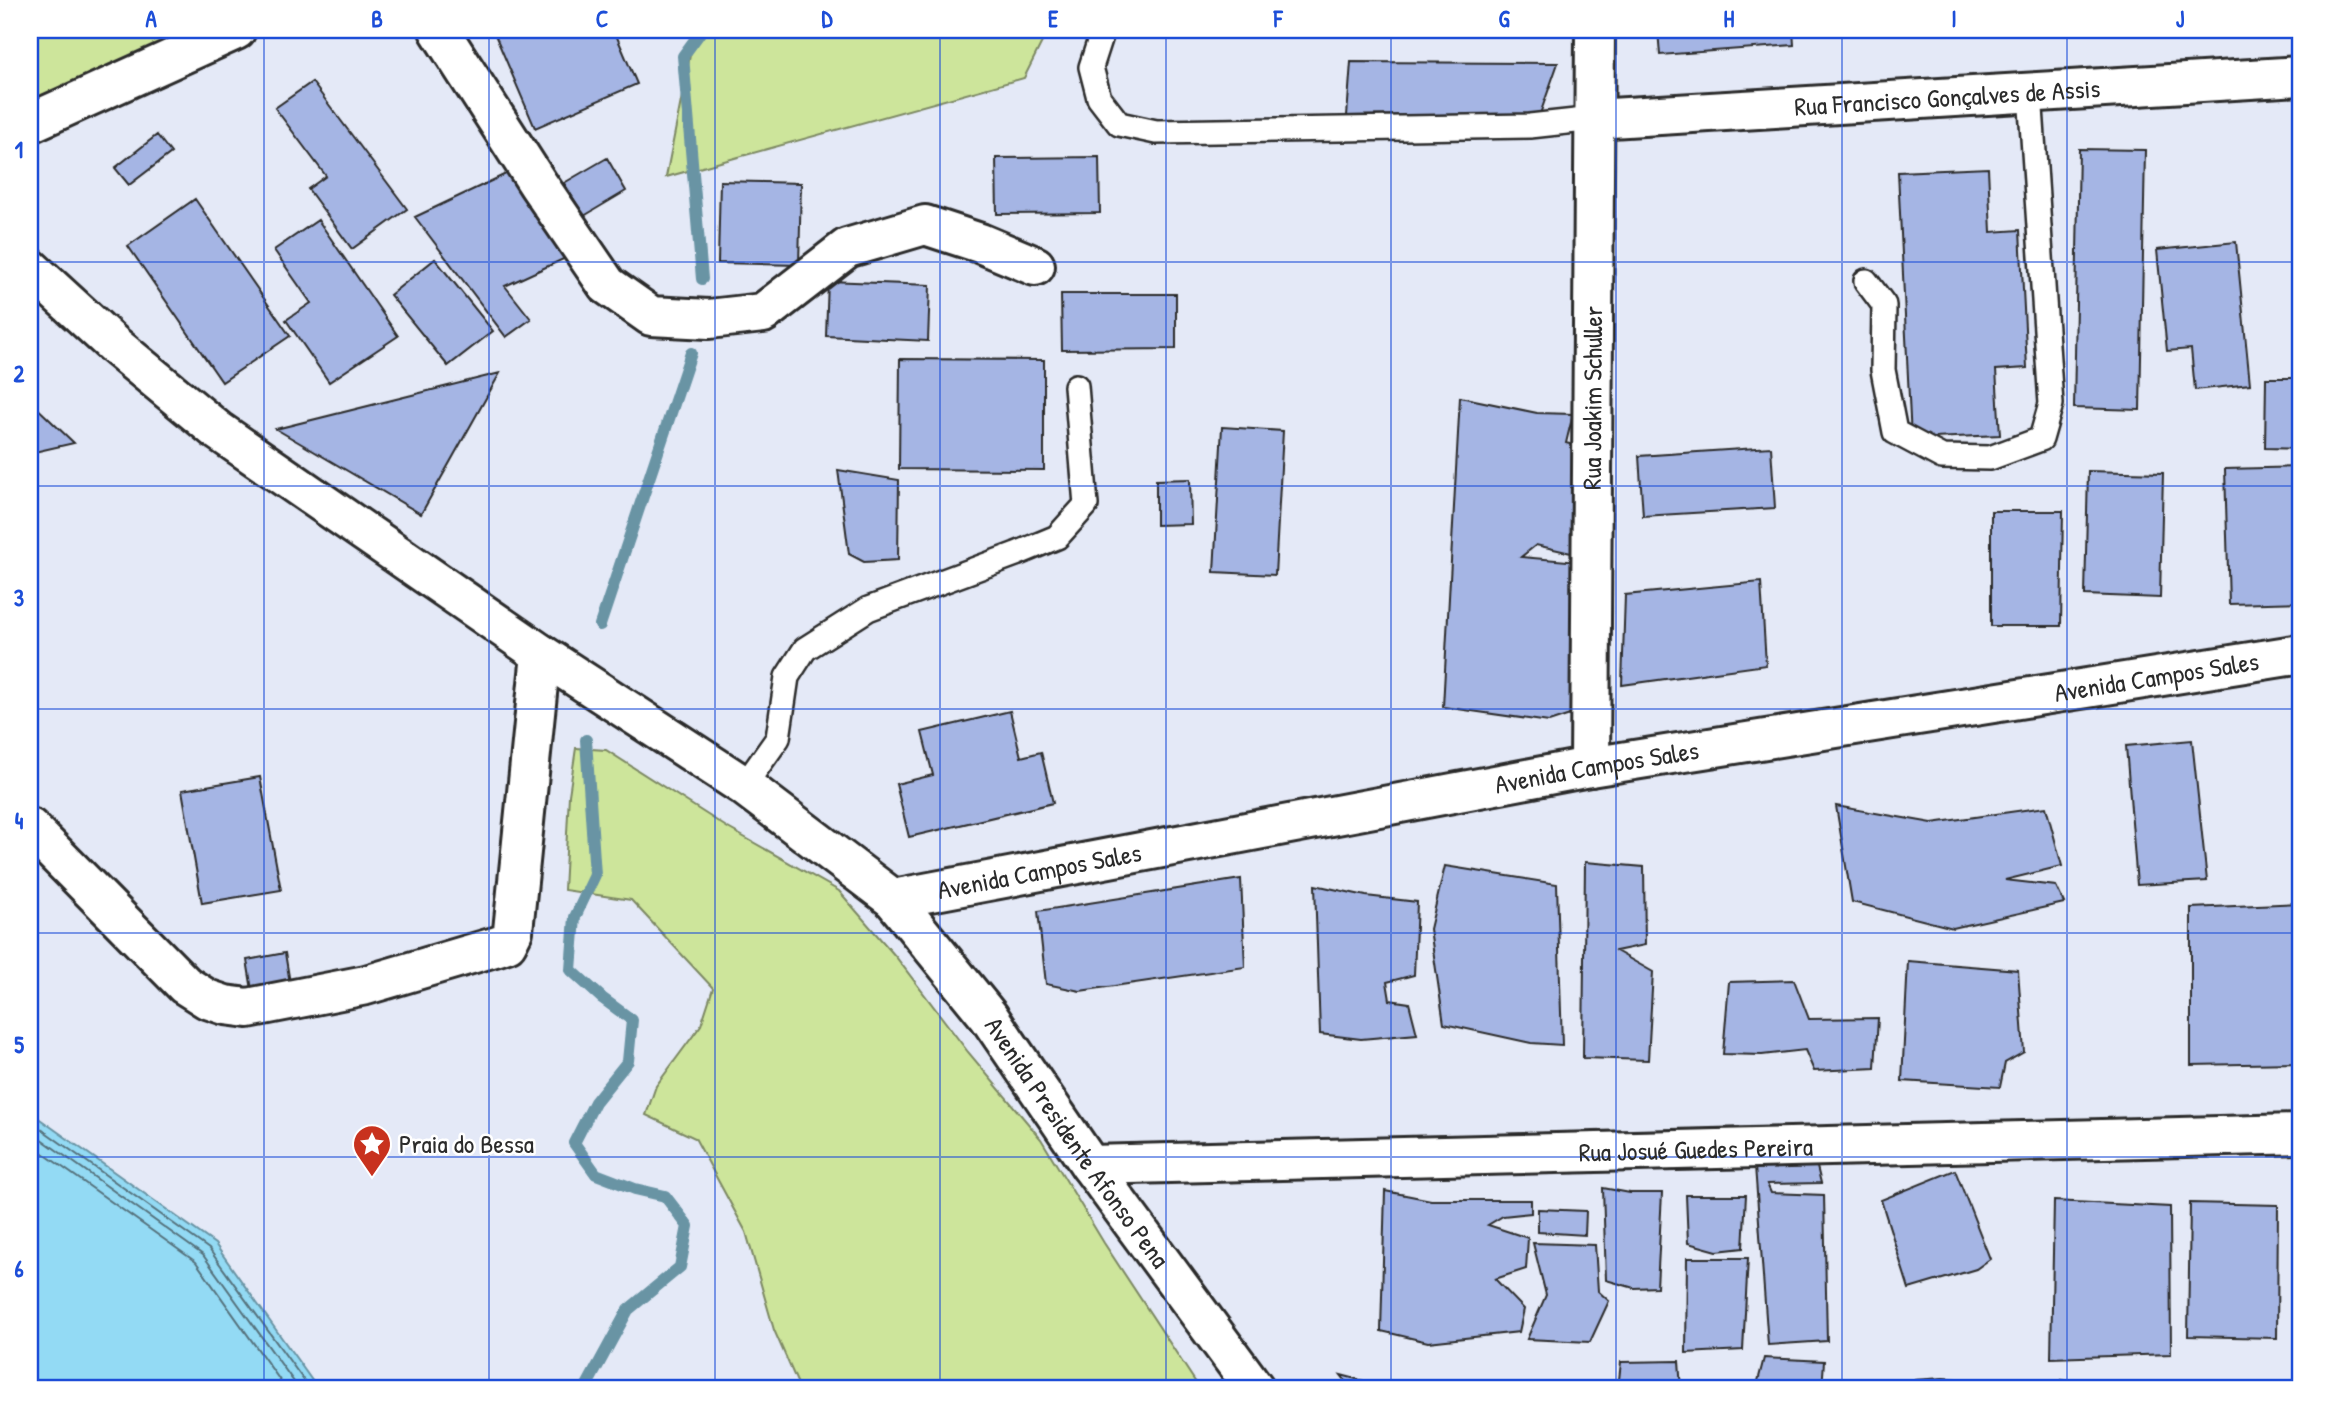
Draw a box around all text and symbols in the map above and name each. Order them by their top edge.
text: A [145,3,157,34]
text: B [371,3,383,34]
text: C [596,3,608,34]
text: D [822,3,834,34]
text: E [1048,3,1059,34]
text: F [1273,3,1284,34]
text: G [1498,3,1510,34]
text: H [1724,3,1735,34]
text: I [1951,3,1957,34]
text: J [2176,3,2185,34]
street label: Rua Francisco Gonçalves de Assis [1793,70,2101,124]
text: 1 [15,134,23,165]
street label: Rua Joakim Schuller [1574,306,1610,490]
text: 2 [14,358,25,389]
text: 3 [14,582,24,613]
street label: Avenida Campos Sales [2052,643,2261,710]
street label: Avenida Campos Sales [1492,732,1701,802]
text: 4 [15,805,24,836]
street label: Avenida Campos Sales [935,834,1144,907]
street label: Avenida Presidente Afonso Pena [977,1010,1178,1275]
text: 5 [14,1029,24,1060]
place icon: Praia do Bessa [351,1123,393,1178]
place label: Praia do Bessa [399,1126,534,1161]
street label: Rua Josué Guedes Pereira [1578,1128,1813,1169]
text: 6 [14,1253,24,1284]

